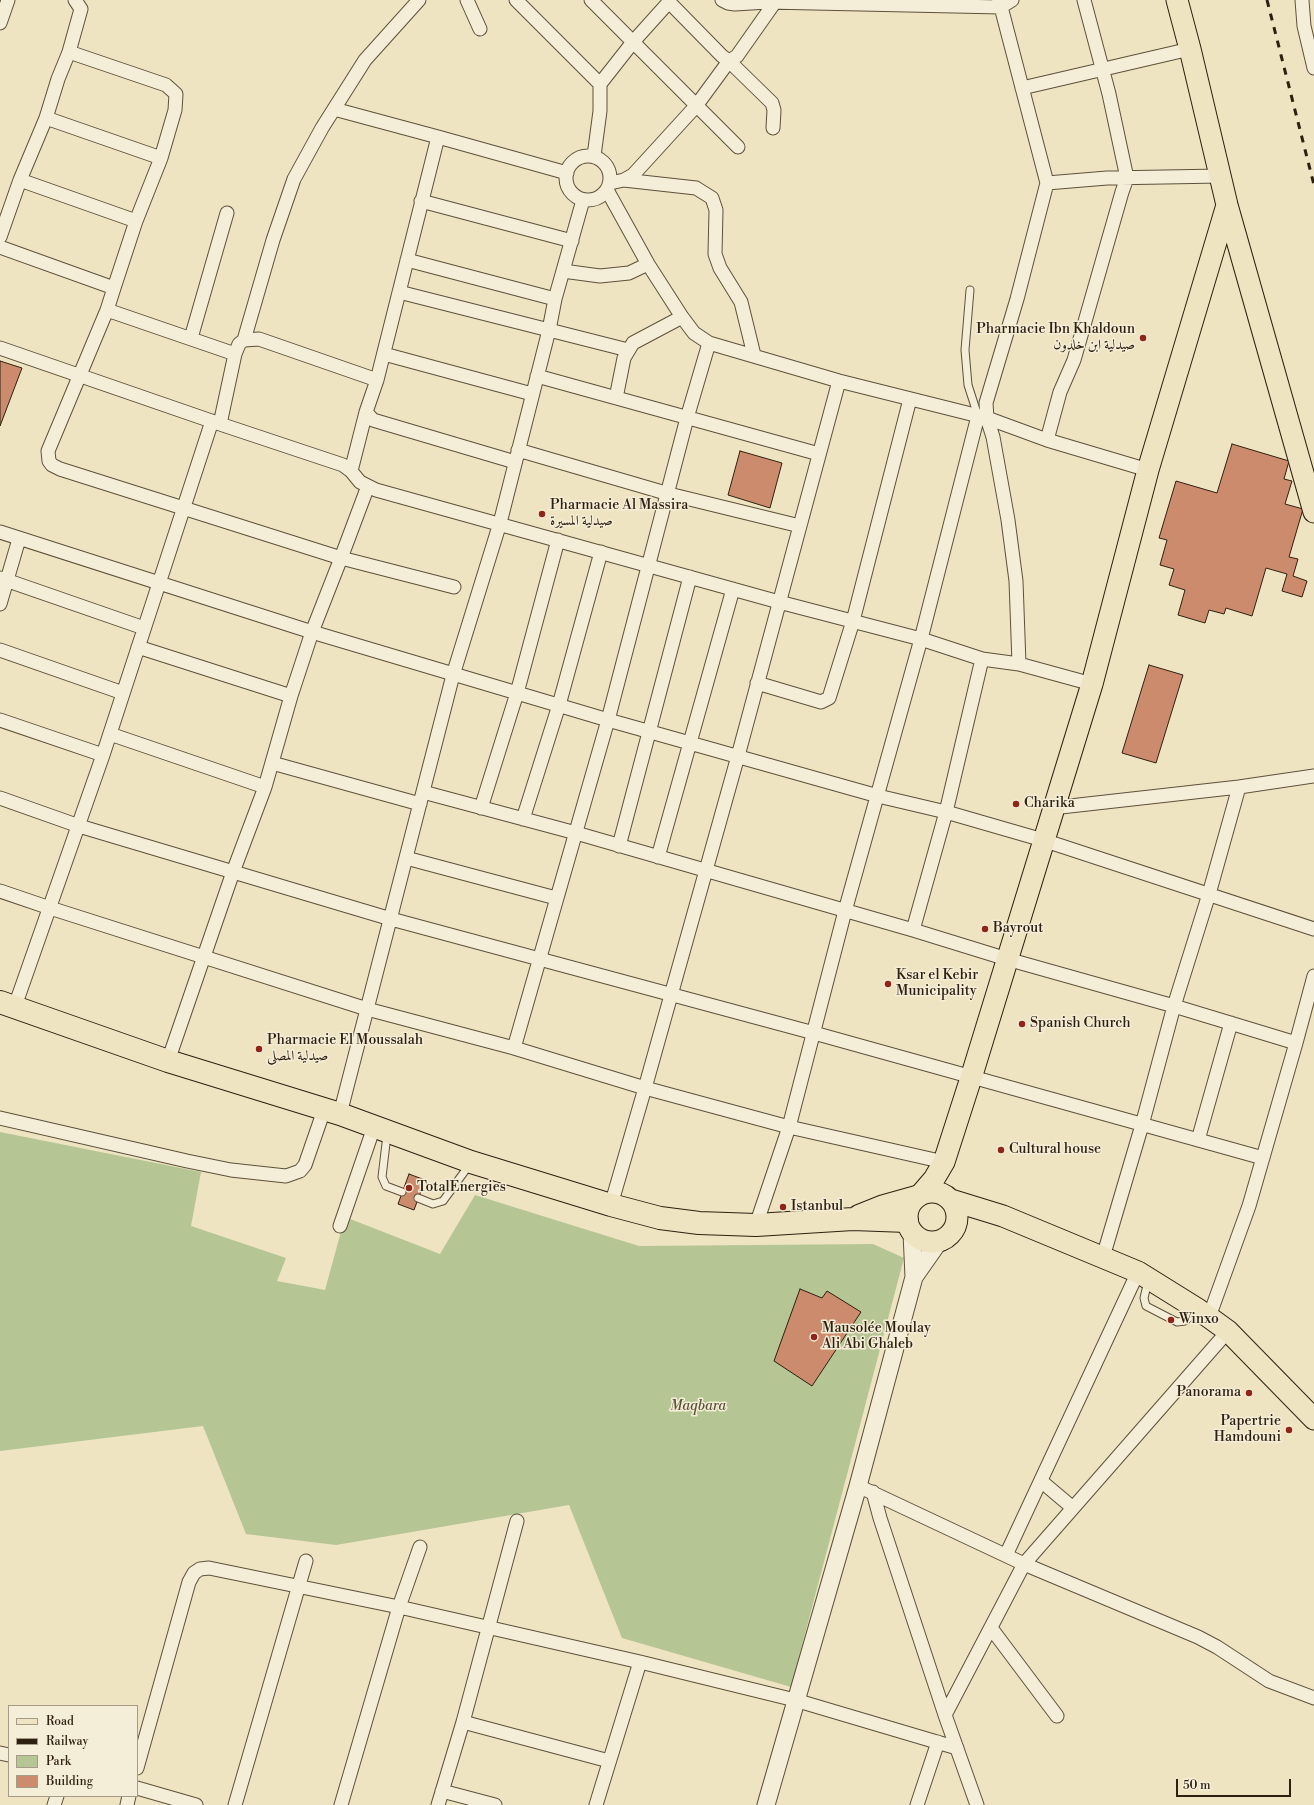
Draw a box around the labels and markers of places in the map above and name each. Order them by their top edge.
place label: Pharmacie Ibn Khaldoun صيدلية ابن خلدون [976,322,1135,354]
marker: Pharmacie Ibn Khaldoun صيدلية ابن خلدون [1138,333,1148,343]
place label: Pharmacie Al Massira صيدلية المسيرة [550,498,688,530]
marker: Pharmacie Al Massira صيدلية المسيرة [537,509,547,519]
place label: Charika [1024,796,1075,812]
marker: Charika [1011,799,1021,809]
place label: Bayrout [993,921,1043,937]
marker: Bayrout [980,924,990,934]
place label: Ksar el Kebir Municipality [896,968,978,1000]
marker: Ksar el Kebir Municipality [883,979,893,989]
place label: Spanish Church [1030,1016,1131,1032]
marker: Spanish Church [1017,1019,1027,1029]
place label: Pharmacie El Moussalah صيدلية المصلى [267,1033,423,1066]
marker: Pharmacie El Moussalah صيدلية المصلى [254,1044,264,1054]
place label: Cultural house [1009,1142,1101,1158]
marker: Cultural house [996,1145,1006,1155]
place label: TotalEnergies [417,1180,506,1196]
marker: TotalEnergies [404,1183,414,1193]
place label: Istanbul [791,1199,843,1215]
marker: Istanbul [778,1202,788,1212]
place label: Winxo [1179,1312,1219,1328]
marker: Winxo [1166,1315,1176,1325]
place label: Mausolée Moulay Ali Abi Ghaleb [822,1321,931,1354]
marker: Mausolée Moulay Ali Abi Ghaleb [809,1332,819,1342]
place label: Panorama [1176,1385,1241,1401]
marker: Panorama [1244,1388,1254,1398]
place label: Papertrie Hamdouni [1214,1414,1281,1446]
marker: Papertrie Hamdouni [1284,1425,1294,1435]

